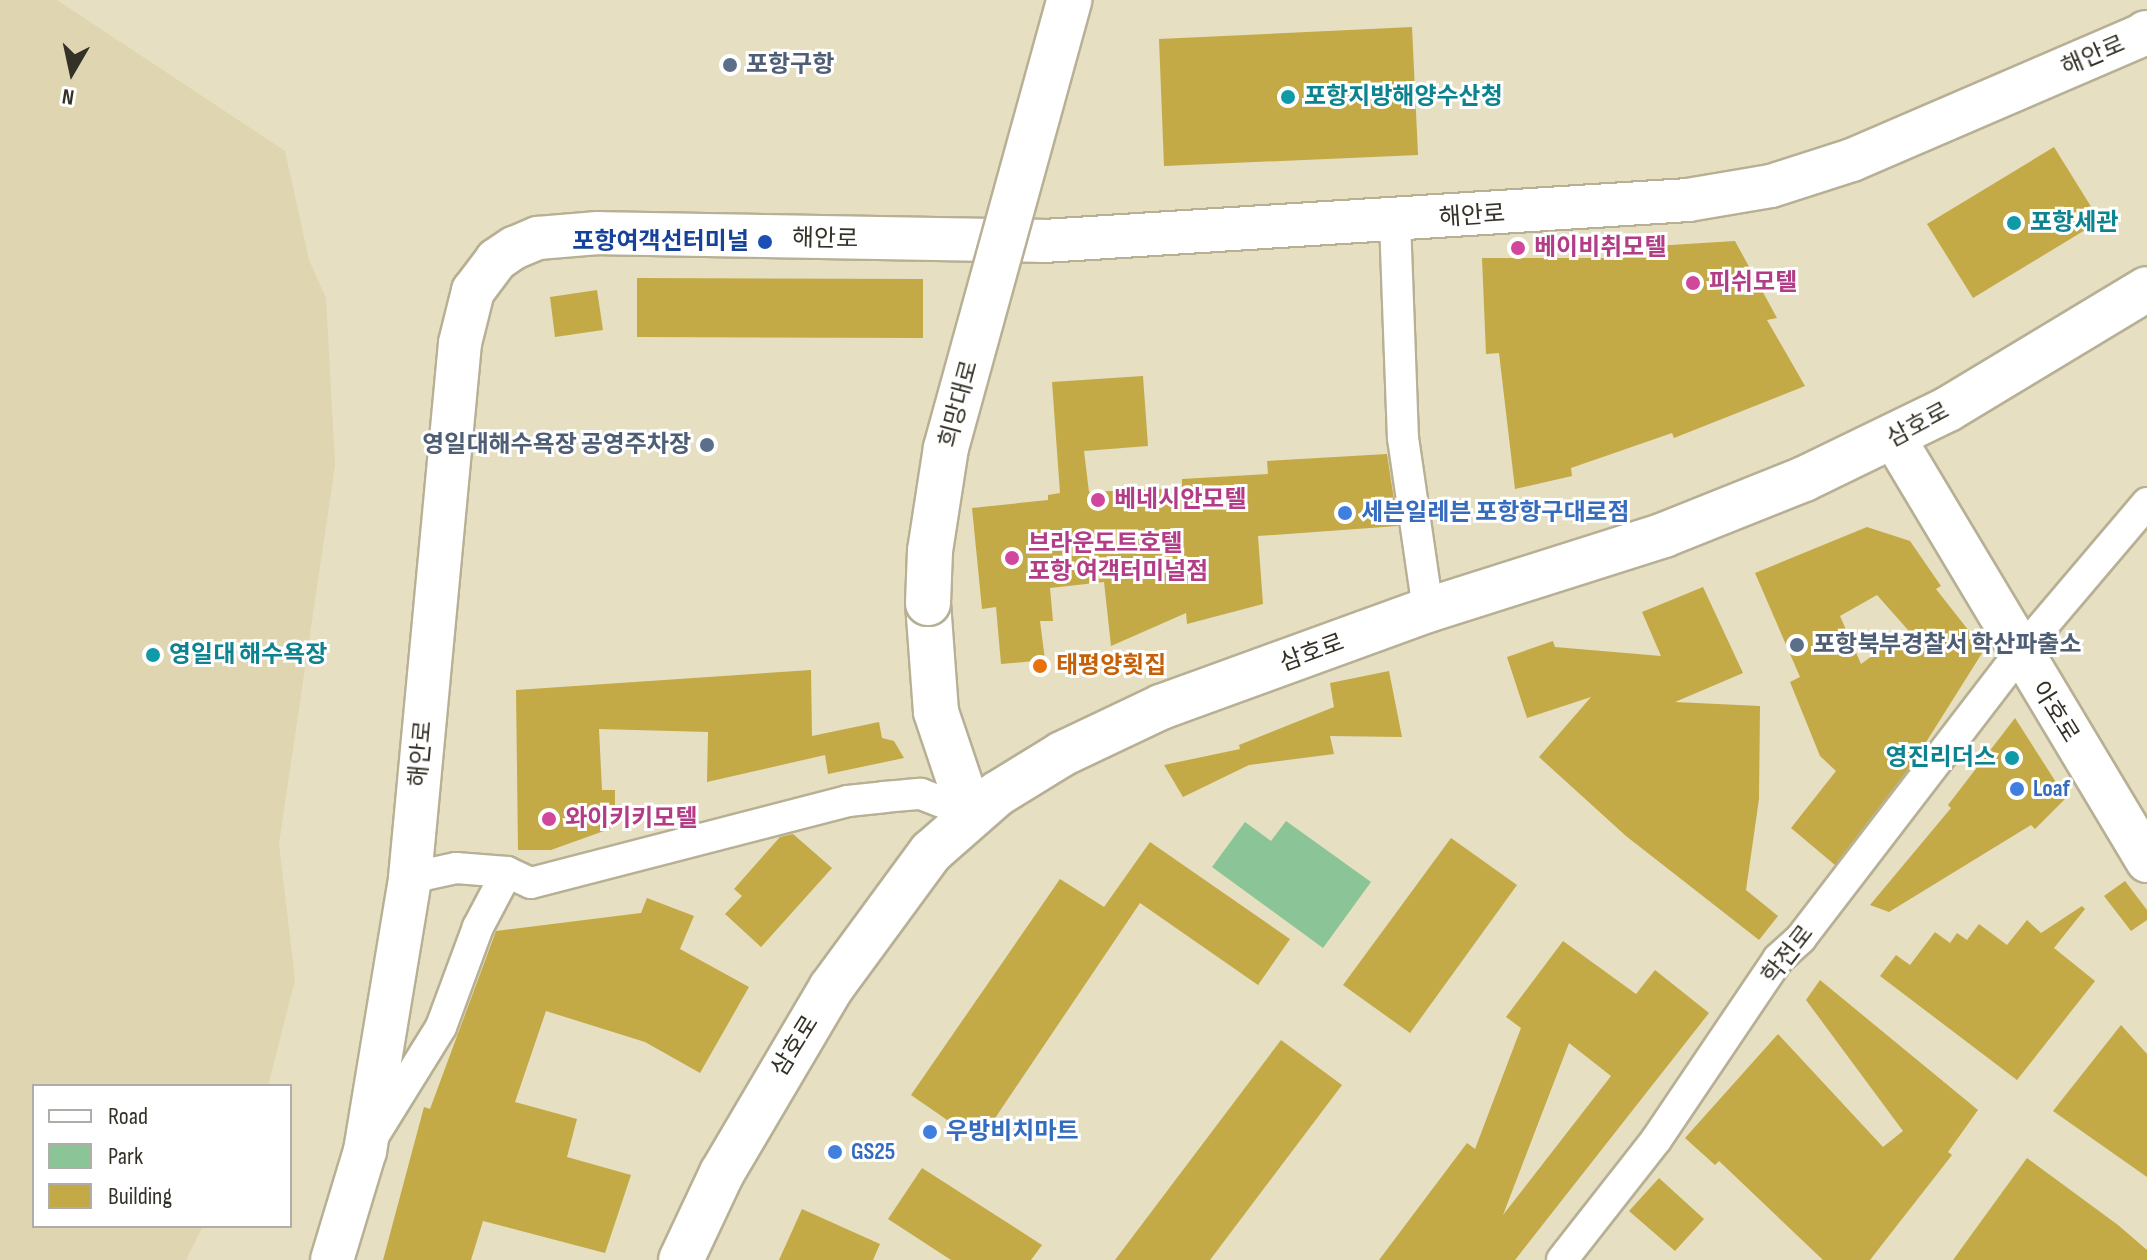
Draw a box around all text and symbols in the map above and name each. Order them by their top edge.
street label: 해안로 [2057,30,2129,82]
north arrow [32,32,112,112]
place label: 포항구항 [746,51,834,79]
marker: 포항구항 [721,56,739,74]
text: N [60,82,76,110]
place label: 포항지방해양수산청 [1304,83,1503,111]
marker: 포항지방해양수산청 [1279,88,1297,106]
street label: 해안로 [1438,199,1506,233]
place label: 포항세관 [2030,209,2118,237]
marker: 포항세관 [2005,214,2023,232]
street label: 해안로 [792,224,858,254]
place label: 포항여객선터미널 [572,228,749,256]
marker: 포항여객선터미널 [756,233,774,251]
place label: 베이비취모텔 [1534,234,1666,262]
marker: 베이비취모텔 [1509,239,1527,257]
place label: 피쉬모텔 [1709,269,1797,297]
marker: 피쉬모텔 [1684,274,1702,292]
street label: 희망대로 [934,358,984,450]
street label: 삼호로 [1882,397,1954,453]
place label: 영일대해수욕장 공영주차장 [422,431,691,459]
marker: 영일대해수욕장 공영주차장 [698,436,716,454]
place label: 베네시안모텔 [1114,486,1246,514]
marker: 베네시안모텔 [1089,491,1107,509]
place label: 세븐일레븐 포항항구대로점 [1361,499,1630,527]
marker: 세븐일레븐 포항항구대로점 [1336,504,1354,522]
place label: 브라운도트호텔 포항 여객터미널점 [1028,530,1208,586]
marker: 브라운도트호텔 포항 여객터미널점 [1003,549,1021,567]
street label: 삼호로 [1276,628,1348,678]
place label: 포항북부경찰서 학산파출소 [1813,631,2082,659]
marker: 포항북부경찰서 학산파출소 [1788,636,1806,654]
place label: 영일대 해수욕장 [169,641,327,669]
marker: 영일대 해수욕장 [144,646,162,664]
place label: 태평양횟집 [1056,652,1166,680]
marker: 태평양횟집 [1031,657,1049,675]
street label: 아호로 [2025,676,2085,748]
street label: 해안로 [404,720,438,788]
place label: 영진리더스 [1886,744,1996,772]
marker: 영진리더스 [2003,749,2021,767]
place label: Loaf [2033,775,2070,803]
marker: Loaf [2008,780,2026,798]
place label: 와이키키모텔 [565,805,697,833]
marker: 와이키키모텔 [540,810,558,828]
street label: 학전로 [1756,920,1820,990]
street label: 삼호로 [765,1010,825,1082]
legend [32,1084,292,1228]
text: Road [108,1102,148,1131]
place label: 우방비치마트 [946,1118,1078,1146]
marker: 우방비치마트 [921,1123,939,1141]
place label: GS25 [851,1138,895,1166]
text: Park [108,1142,143,1171]
marker: GS25 [826,1143,844,1161]
text: Building [108,1182,172,1211]

